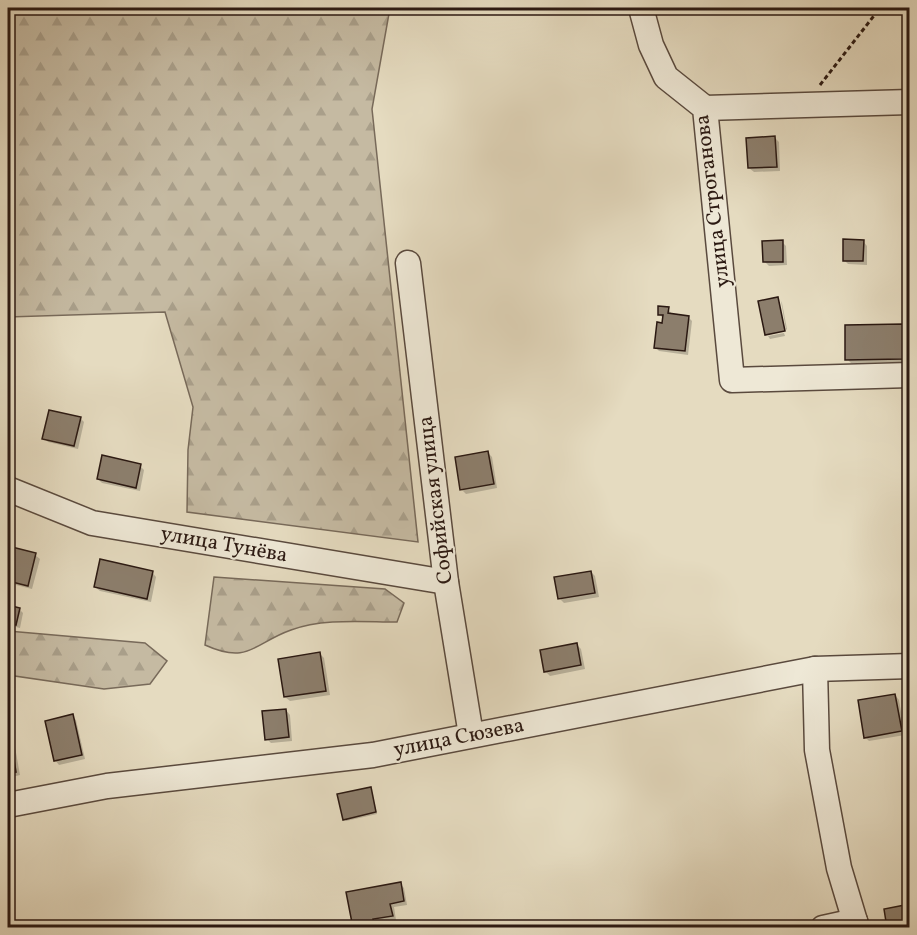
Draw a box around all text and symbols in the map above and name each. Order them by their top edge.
street label: улица Строганова [688,113,738,289]
street label: Софийская улица [411,414,461,586]
street label: улица Тунёва [158,520,290,570]
street label: улица Сюзева [391,711,527,765]

